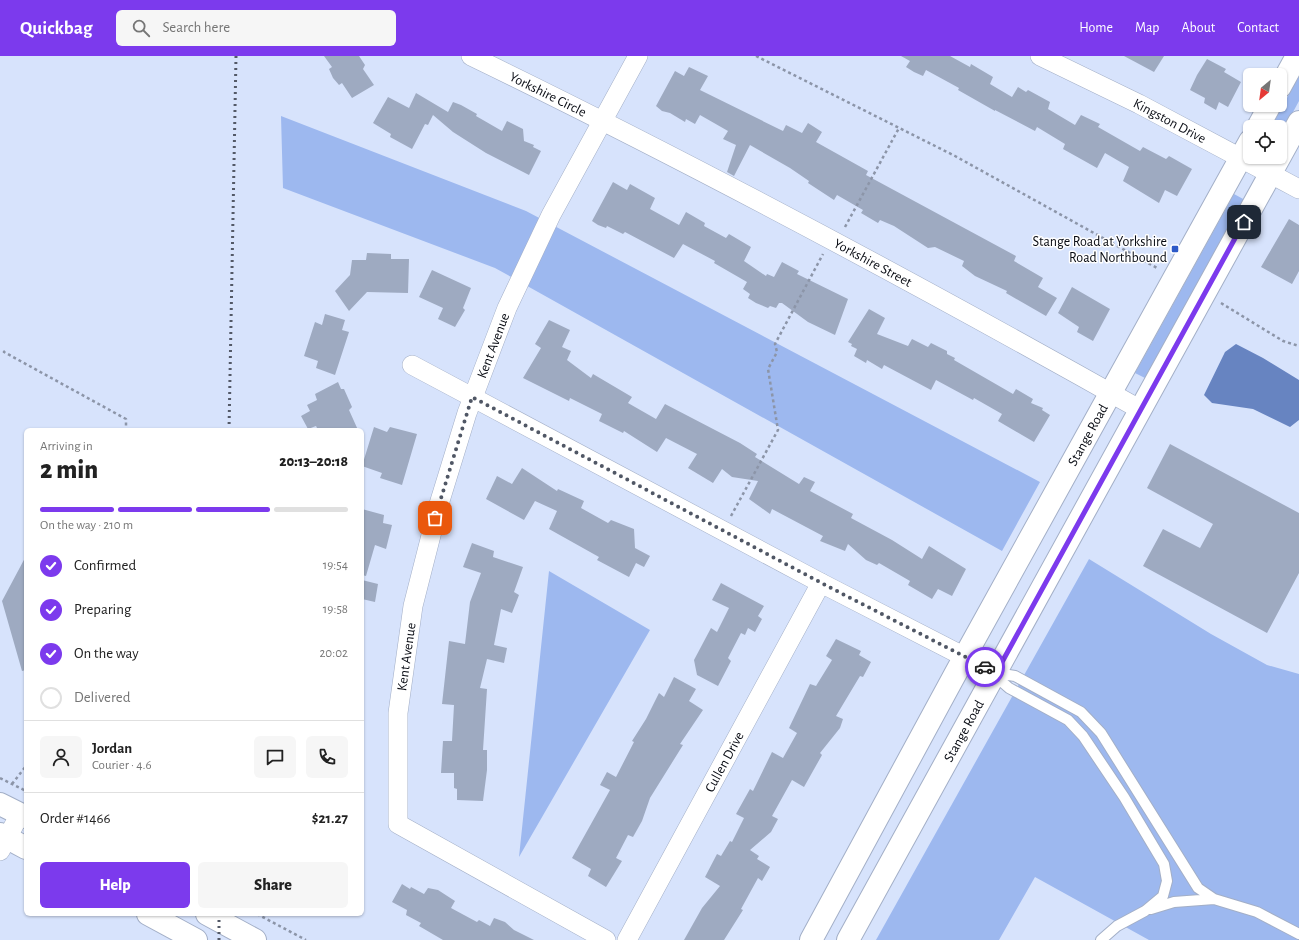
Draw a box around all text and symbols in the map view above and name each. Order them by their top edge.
search box [116,10,396,46]
icon: search [130,17,152,39]
text: Quickbag [20,19,92,38]
text: Search here [162,20,230,35]
text: Home [1079,21,1113,35]
text: Map [1135,21,1159,35]
text: About [1181,21,1215,35]
text: Contact [1237,21,1279,35]
north arrow [1243,68,1287,112]
map controls [1243,68,1287,164]
street label: Yorkshire Circle [507,70,588,120]
street label: Kingston Drive [1131,96,1208,146]
button: locate [1243,120,1287,164]
pin [1227,205,1261,239]
icon: home [1233,211,1255,233]
place label: Stange Road at Yorkshire Road Northbound [1032,235,1167,265]
street label: Yorkshire Street [831,237,914,290]
marker: Stange Road at Yorkshire Road Northbound [1170,244,1180,254]
street label: Kent Avenue [475,311,512,380]
street label: Stange Road [1066,402,1111,468]
text: Arriving in [40,440,93,453]
text: 20:13–20:18 [279,454,348,469]
text: 2 min [40,457,98,483]
pin [418,501,452,535]
icon: bag [424,507,446,529]
text: On the way · 210 m [40,519,133,532]
icon: check [40,555,62,577]
text: Confirmed [74,558,136,573]
text: 19:54 [323,559,348,572]
icon: check [40,599,62,621]
text: Preparing [74,602,131,617]
text: 19:58 [323,603,348,616]
street label: Kent Avenue [395,622,419,692]
icon: check [40,643,62,665]
text: On the way [74,646,139,661]
text: 20:02 [319,647,348,660]
courier [965,647,1005,687]
icon: car [974,656,996,678]
text: Delivered [74,690,131,705]
street label: Stange Road [942,698,987,764]
street label: Cullen Drive [703,730,747,795]
button: person [40,736,82,778]
button: chat [254,736,296,778]
button: phone [306,736,348,778]
text: Jordan [92,741,132,756]
text: Courier · 4.6 [92,759,152,772]
text: Order #1466 [40,811,111,826]
text: $21.27 [312,811,348,826]
button: Help [40,862,190,908]
button: Share [198,862,348,908]

